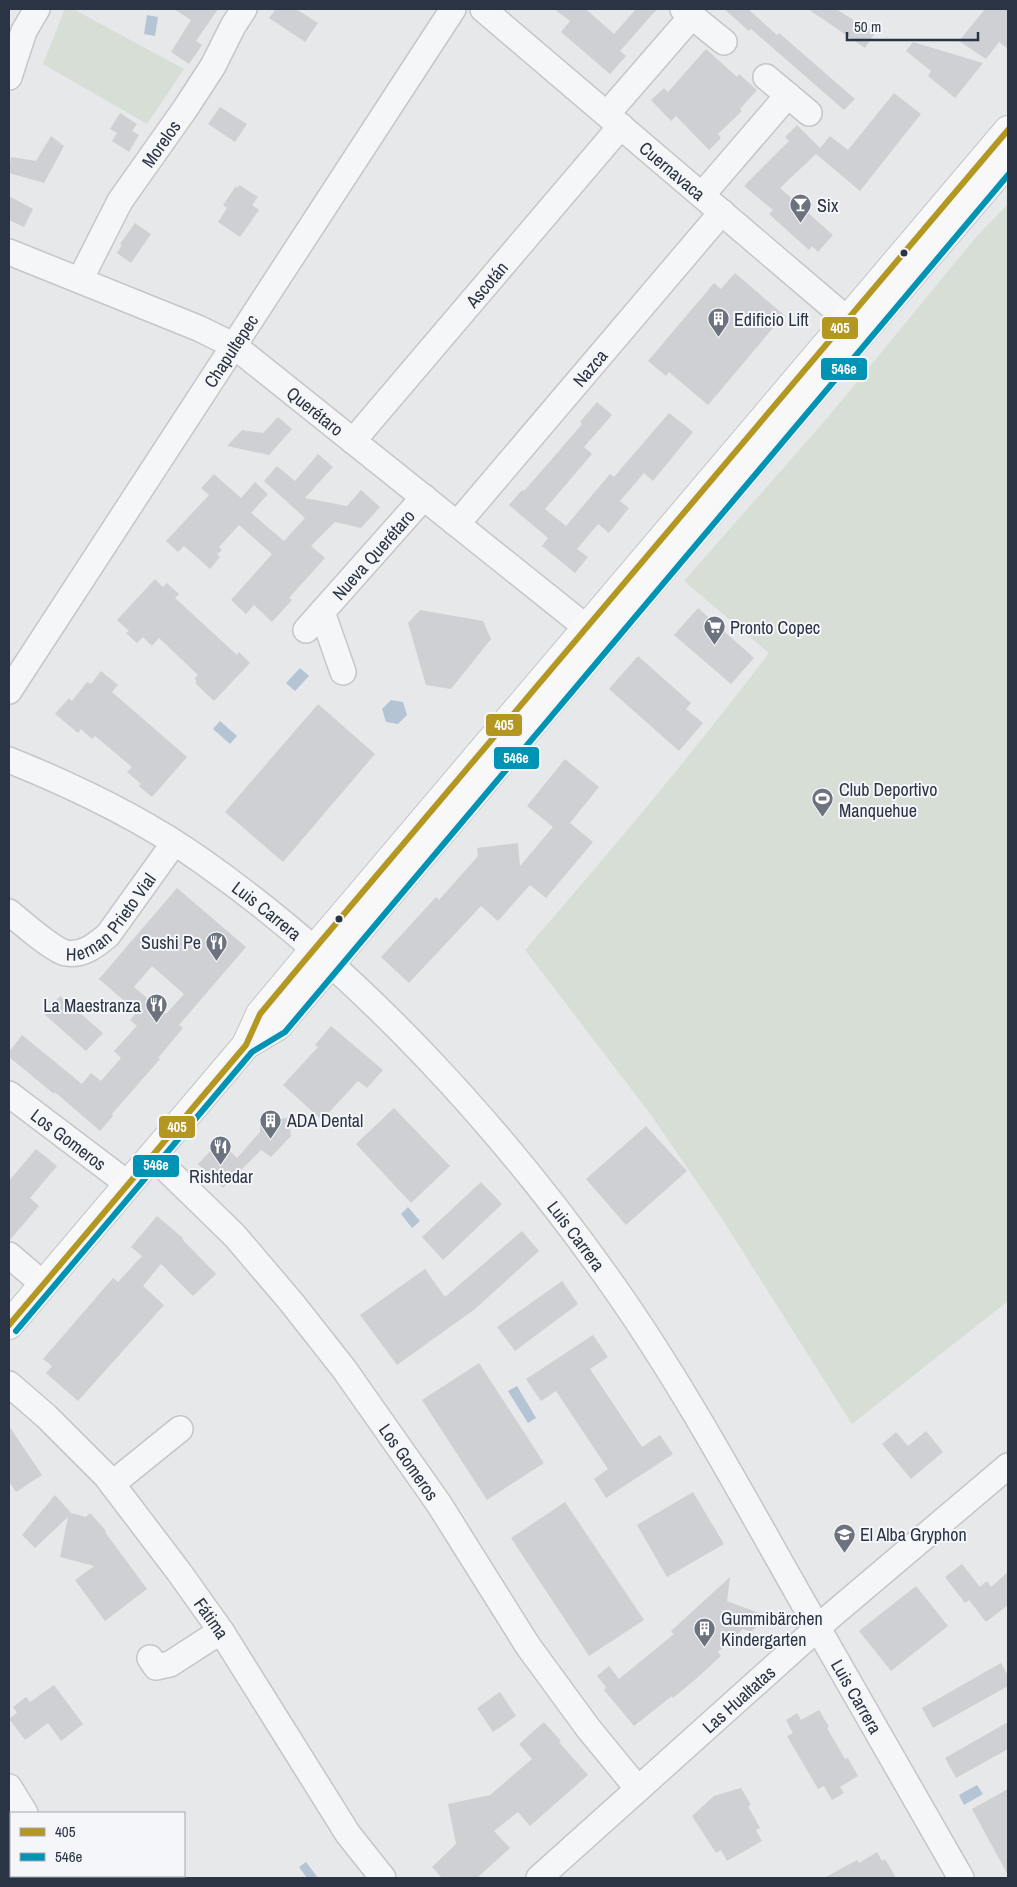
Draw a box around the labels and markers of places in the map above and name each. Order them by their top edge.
bar icon: Six [789,193,813,224]
place label: Six [817,193,839,218]
unlabelled marker [899,248,909,258]
building icon: Edificio Lift [706,307,730,338]
place label: Edificio Lift [734,307,809,332]
supermarket icon: Pronto Copec [702,615,726,646]
place label: Pronto Copec [730,615,820,640]
place label: Club Deportivo Manquehue [839,777,937,823]
sports icon: Club Deportivo Manquehue [811,787,835,818]
unlabelled marker [334,914,344,924]
place label: Sushi Pe [141,930,201,955]
restaurant icon: Sushi Pe [205,930,229,961]
place label: La Maestranza [43,993,141,1018]
restaurant icon: La Maestranza [145,993,169,1024]
building icon: ADA Dental [259,1108,283,1139]
place label: ADA Dental [286,1108,363,1133]
restaurant icon: Rishtedar [209,1134,233,1165]
place label: Rishtedar [189,1164,253,1189]
school or university icon: El Alba Gryphon [832,1522,856,1553]
place label: El Alba Gryphon [860,1522,967,1547]
place label: Gummibärchen Kindergarten [721,1606,823,1652]
building icon: Gummibärchen Kindergarten [693,1616,717,1647]

